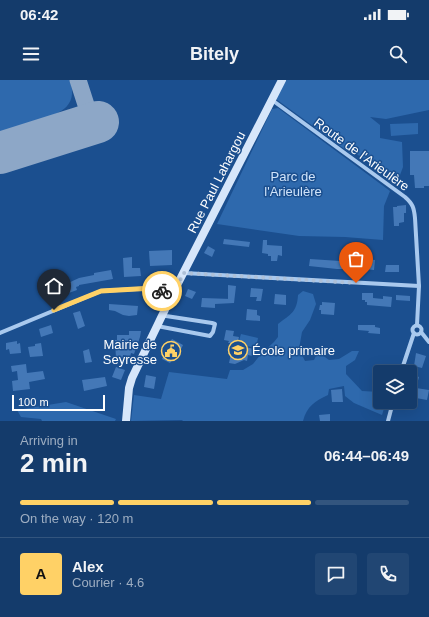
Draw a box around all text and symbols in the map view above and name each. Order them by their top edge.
text: 06:42 [20,6,58,23]
icon: menu [20,43,42,65]
icon: search [387,43,409,65]
text: Bitely [190,44,239,64]
street label: Route de l'Arieulère [311,115,412,194]
street label: Rue Paul Lahargou [184,129,249,236]
park label: Parc de l'Arieulère [264,169,322,199]
pin [339,242,373,283]
icon: bag [345,248,367,270]
pin [37,269,71,310]
courier [142,271,182,311]
icon: home [43,275,65,297]
icon: bike [151,280,173,302]
place label: Mairie de Seyresse [103,337,157,367]
school or university icon: École primaire [227,339,249,361]
public building icon: Mairie de Seyresse [160,340,182,362]
place label: École primaire [252,343,335,358]
map controls [373,365,417,409]
button: layers [373,365,417,409]
scale bar [12,393,105,412]
text: 100 m [18,396,49,408]
text: Arriving in [20,433,78,448]
text: 06:44–06:49 [324,447,409,464]
text: 2 min [20,448,88,478]
text: On the way · 120 m [20,511,133,526]
button: chat [315,553,357,595]
button: phone [367,553,409,595]
text: Alex [72,558,104,575]
text: A [36,565,46,582]
text: Courier · 4.6 [72,575,144,590]

